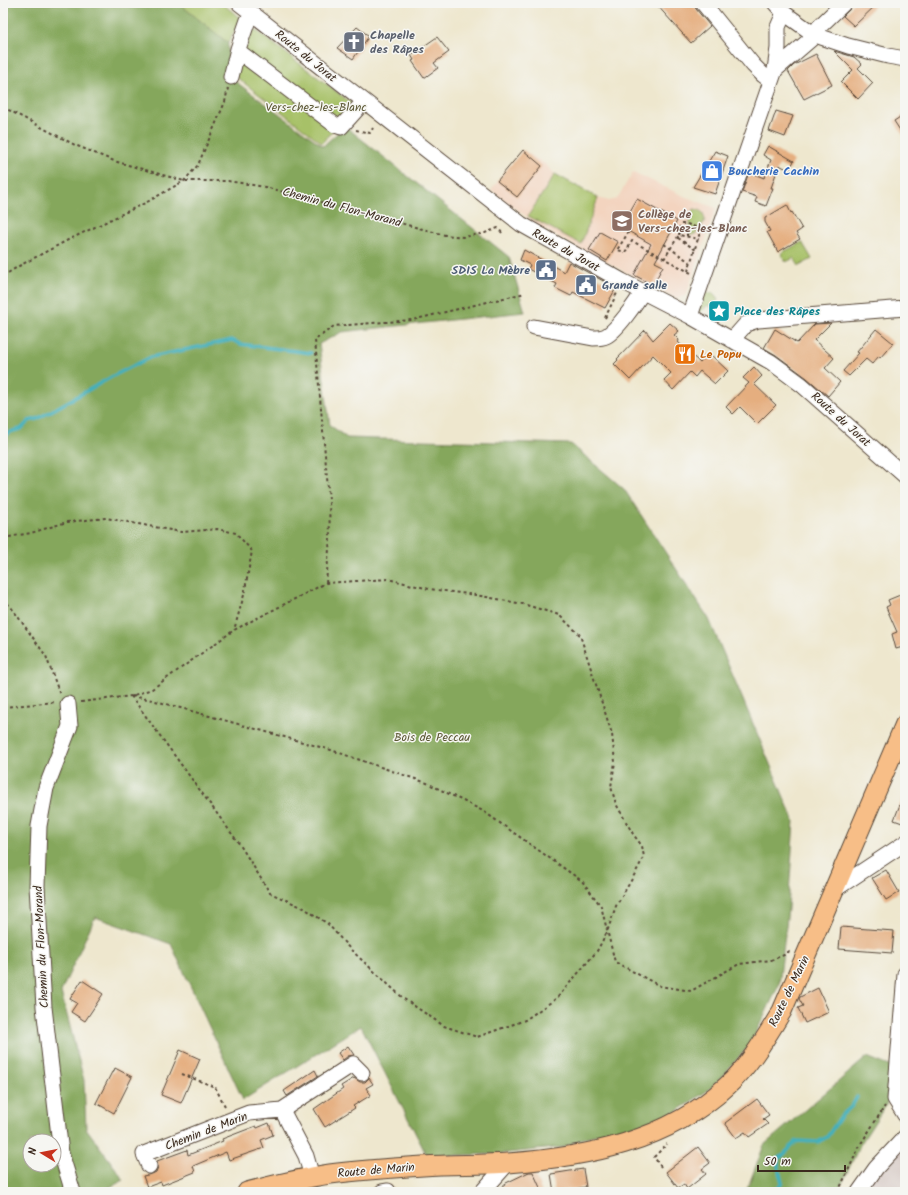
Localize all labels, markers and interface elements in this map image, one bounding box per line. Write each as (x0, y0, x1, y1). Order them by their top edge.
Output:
street label: Route du Jorat (271, 25, 341, 88)
place label: Chapelle des Râpes (370, 26, 424, 59)
church icon: Chapelle des Râpes (341, 29, 367, 55)
park label: Vers-chez-les-Blanc (265, 98, 367, 117)
shop icon: Boucherie Cachin (699, 158, 725, 184)
place label: Boucherie Cachin (728, 162, 819, 181)
street label: Chemin du Flon-Morand (280, 182, 405, 233)
place label: Collège de Vers-chez-les-Blanc (638, 205, 748, 238)
school or university icon: Collège de Vers-chez-les-Blanc (609, 208, 635, 234)
street label: Route du Jorat (528, 224, 603, 277)
public building icon: SDIS La Mèbre (533, 257, 559, 283)
place label: SDIS La Mèbre (452, 261, 530, 280)
public building icon: Grande salle (573, 272, 599, 298)
place label: Grande salle (602, 276, 667, 295)
place icon: Place des Râpes (706, 298, 732, 324)
place label: Place des Râpes (734, 302, 821, 321)
restaurant icon: Le Popu (672, 341, 698, 367)
place label: Le Popu (700, 345, 742, 364)
street label: Route du Jorat (806, 387, 875, 452)
park label: Bois de Peccau (394, 728, 470, 747)
street label: Chemin du Flon-Morand (29, 884, 54, 1009)
street label: Route de Marin (764, 952, 815, 1030)
street label: Chemin de Marin (162, 1107, 250, 1156)
north arrow (22, 1133, 62, 1173)
text: N (24, 1146, 43, 1156)
scale bar (758, 1147, 845, 1173)
text: 50 m (764, 1152, 791, 1171)
street label: Route de Marin (337, 1158, 416, 1183)

